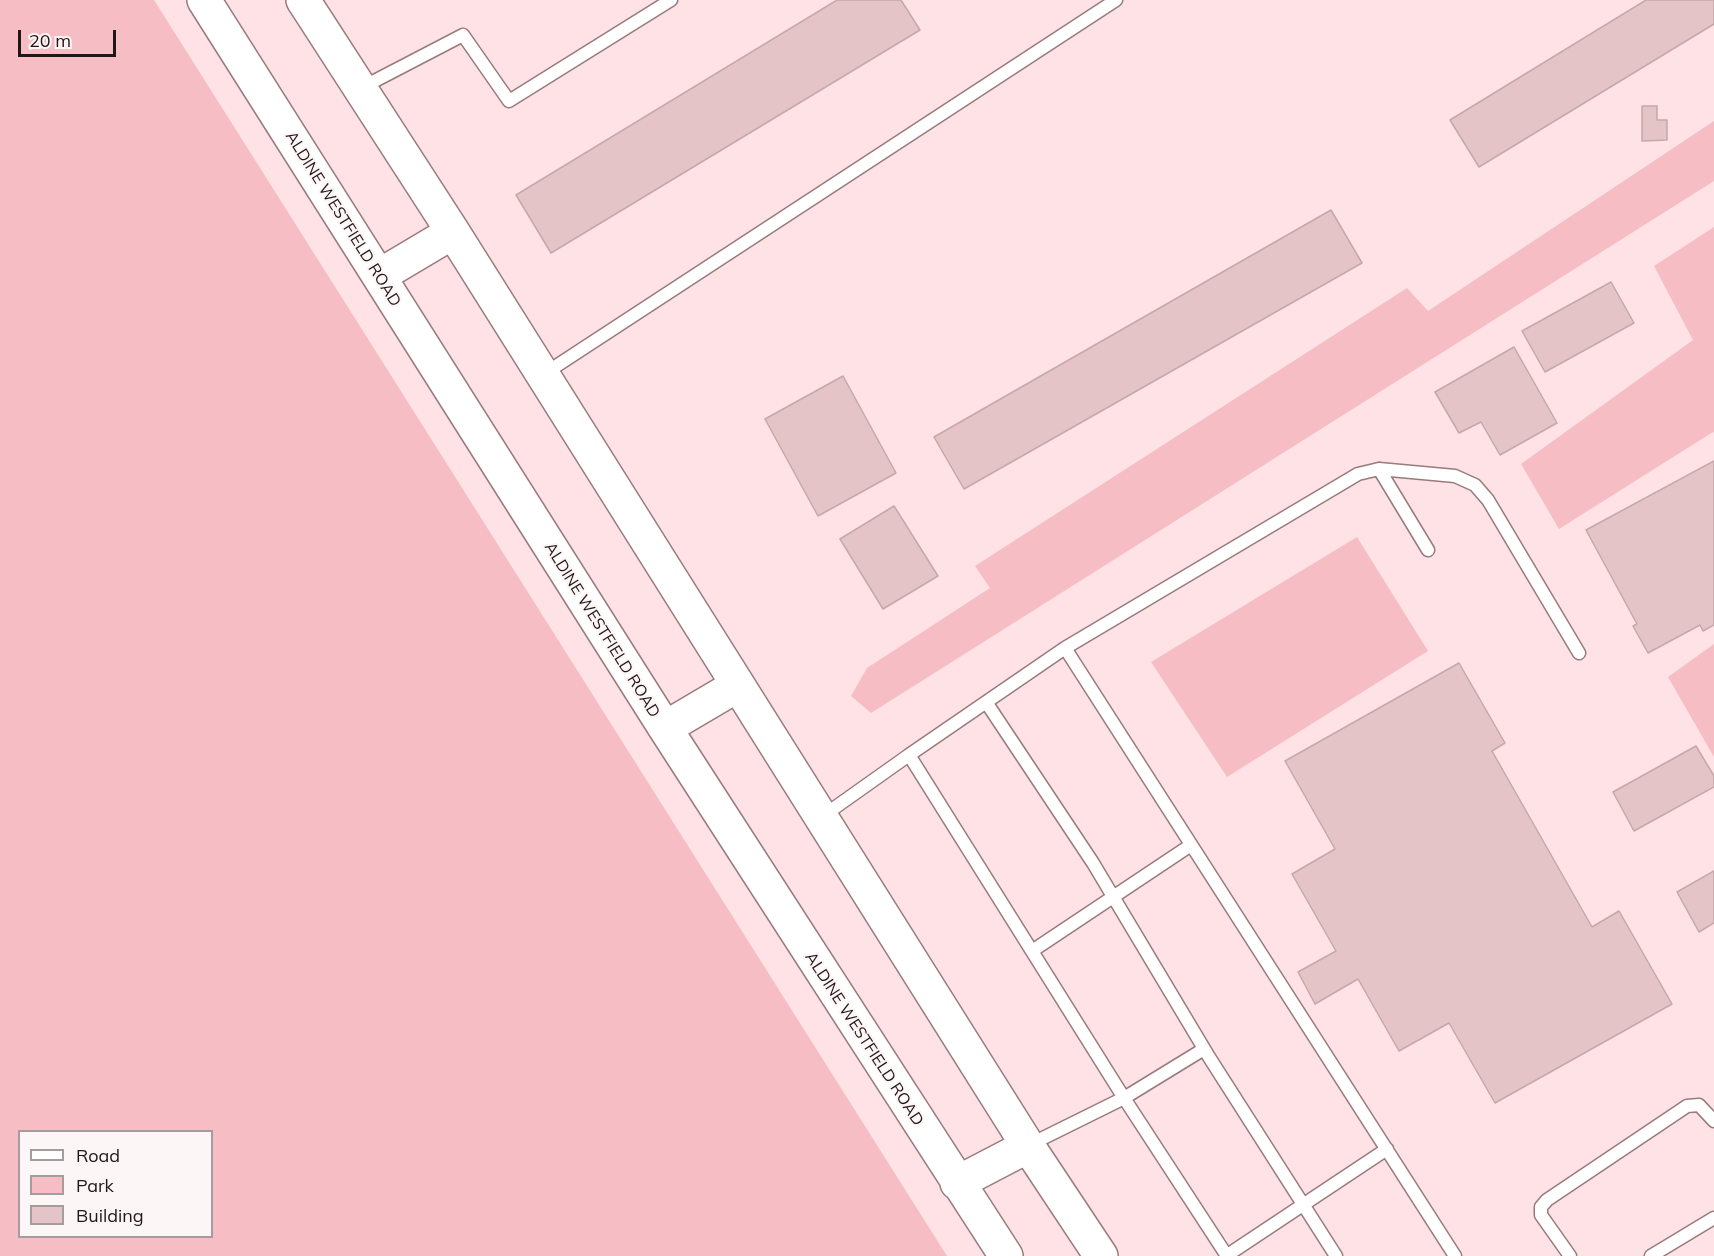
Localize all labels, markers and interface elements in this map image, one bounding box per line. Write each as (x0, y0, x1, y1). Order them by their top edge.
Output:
scale bar (21, 18, 118, 56)
text: 20 m (29, 29, 71, 52)
street label: ALDINE WESTFIELD ROAD (281, 128, 405, 310)
street label: ALDINE WESTFIELD ROAD (540, 539, 664, 721)
street label: ALDINE WESTFIELD ROAD (801, 949, 927, 1129)
legend (18, 1130, 213, 1238)
text: Road (76, 1144, 120, 1167)
text: Park (76, 1174, 114, 1197)
text: Building (76, 1204, 144, 1227)

